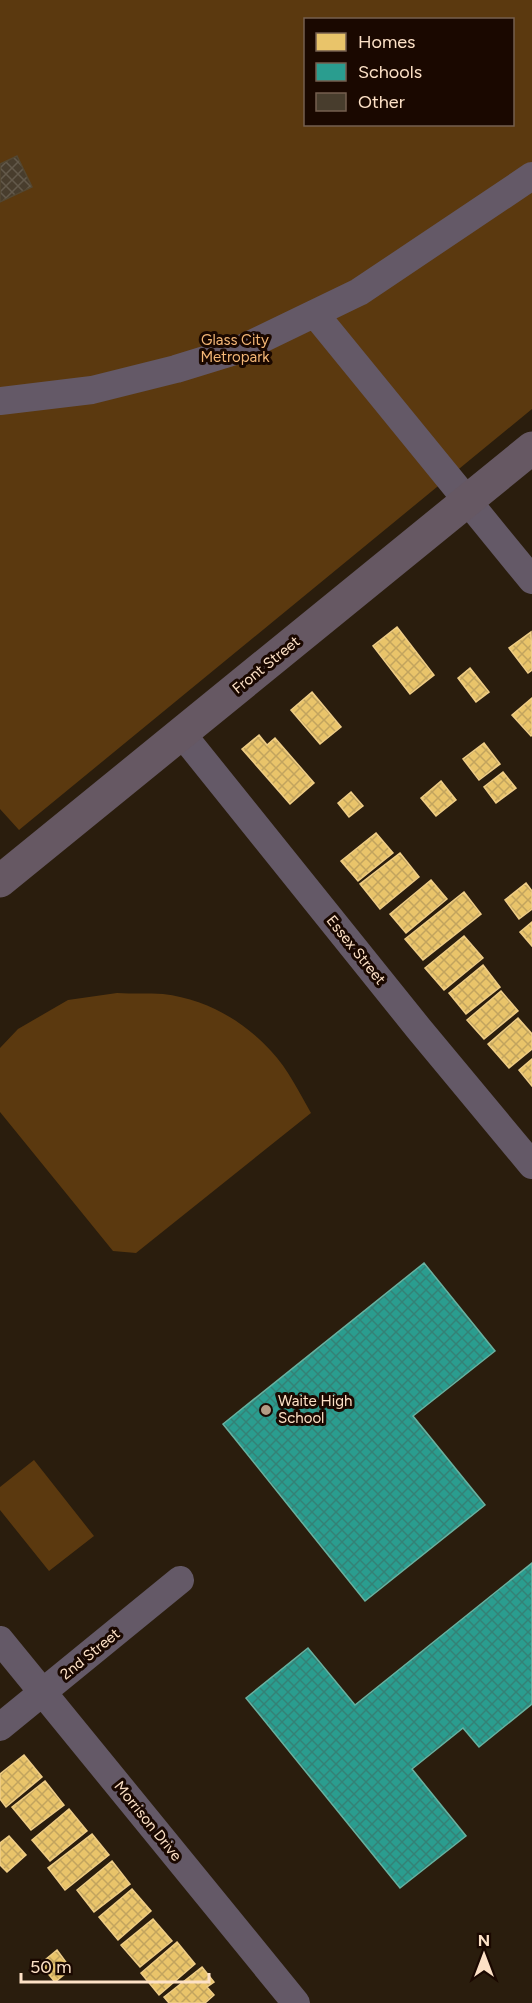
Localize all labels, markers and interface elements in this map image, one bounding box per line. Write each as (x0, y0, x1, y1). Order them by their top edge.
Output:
legend (304, 18, 514, 126)
text: Homes (358, 31, 416, 53)
text: Schools (358, 61, 422, 83)
text: Other (358, 91, 405, 113)
park label: Glass City Metropark (200, 331, 270, 366)
street label: Front Street (229, 632, 304, 698)
street label: Essex Street (323, 912, 390, 988)
place label: Waite High School (278, 1392, 352, 1427)
marker: Waite High School (259, 1403, 273, 1417)
street label: 2nd Street (57, 1624, 124, 1683)
street label: Morrison Drive (110, 1777, 186, 1865)
north arrow (454, 1925, 514, 1985)
text: N (478, 1931, 490, 1950)
scale bar (21, 1946, 208, 1984)
text: 50 m (30, 1956, 72, 1978)

